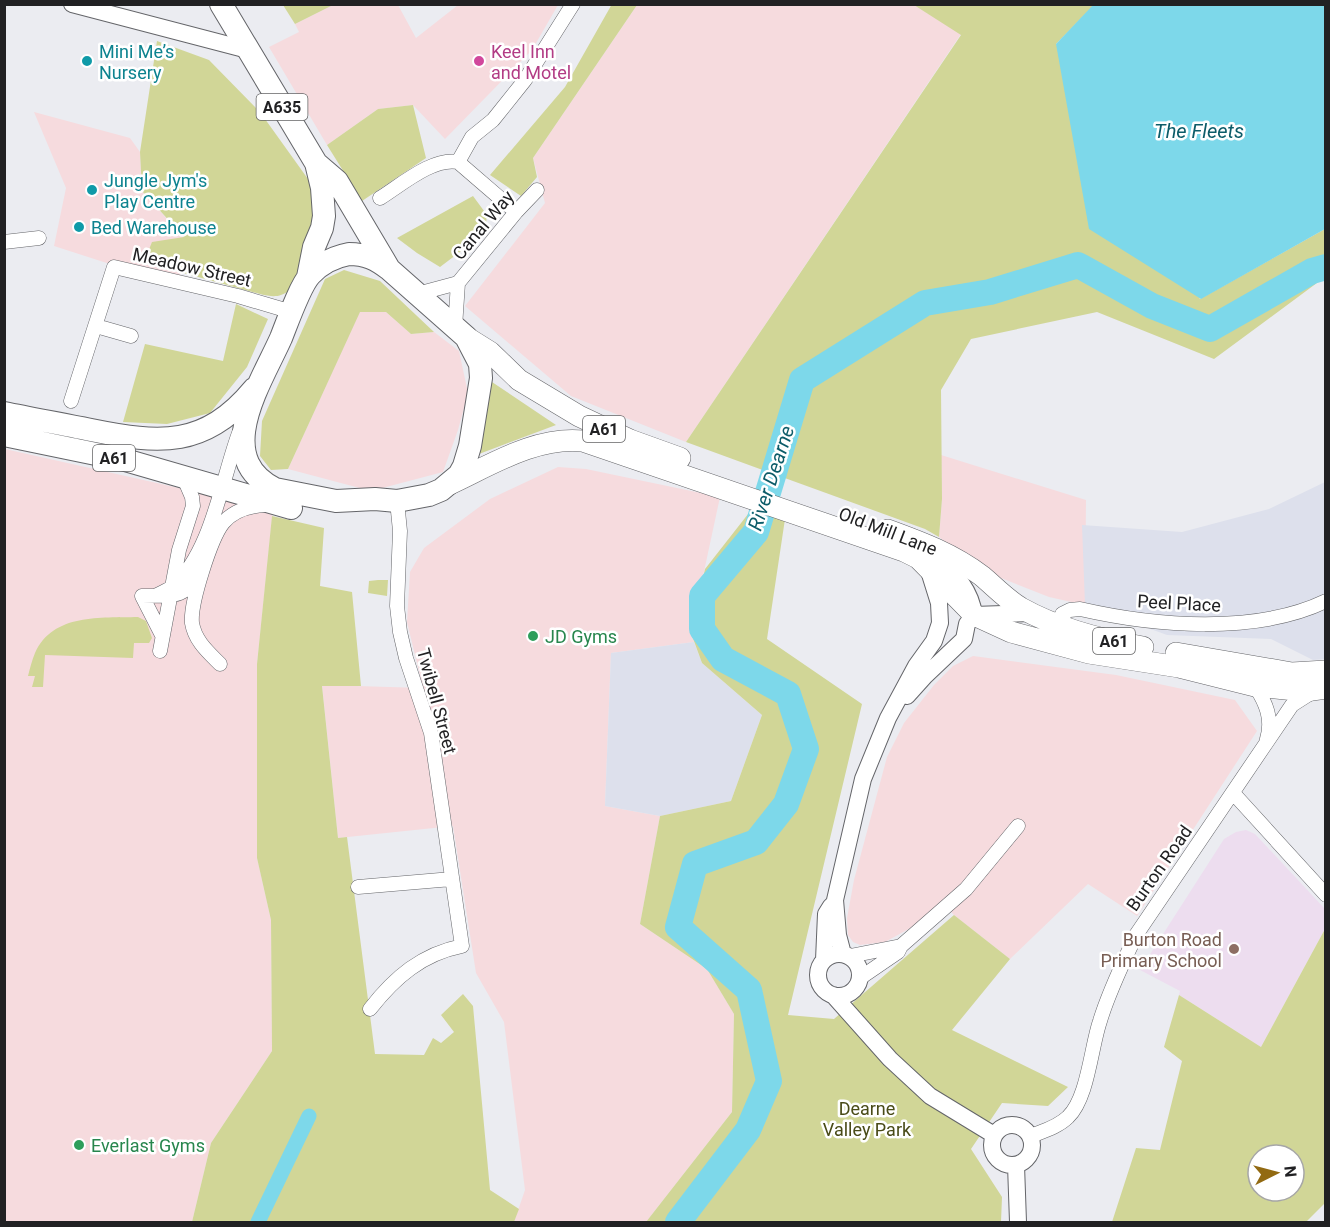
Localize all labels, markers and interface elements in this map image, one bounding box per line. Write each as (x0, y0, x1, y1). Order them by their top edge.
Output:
place label: Mini Me’s Nursery (99, 41, 174, 83)
place label: Keel Inn and Motel (491, 41, 571, 83)
marker: Mini Me’s Nursery (80, 54, 94, 68)
marker: Keel Inn and Motel (472, 54, 486, 68)
road number: A635 (256, 94, 308, 120)
water label: The Fleets (1154, 119, 1244, 143)
place label: Jungle Jym's Play Centre (104, 170, 207, 212)
marker: Jungle Jym's Play Centre (85, 183, 99, 197)
street label: Canal Way (448, 186, 518, 264)
place label: Bed Warehouse (91, 217, 216, 238)
marker: Bed Warehouse (72, 220, 86, 234)
street label: Meadow Street (131, 243, 253, 291)
road number: A61 (583, 416, 625, 442)
water label: River Dearne (743, 423, 799, 533)
road number: A61 (93, 445, 135, 471)
street label: Old Mill Lane (836, 503, 940, 559)
street label: Peel Place (1137, 590, 1221, 616)
place label: JD Gyms (545, 626, 617, 647)
road number: A61 (1093, 628, 1135, 654)
marker: JD Gyms (526, 629, 540, 643)
street label: Twibell Street (413, 646, 461, 756)
street label: Burton Road (1122, 821, 1196, 915)
place label: Burton Road Primary School (1100, 929, 1222, 971)
marker: Burton Road Primary School (1227, 942, 1241, 956)
park label: Dearne Valley Park (823, 1098, 912, 1140)
place label: Everlast Gyms (91, 1135, 205, 1156)
marker: Everlast Gyms (72, 1138, 86, 1152)
north arrow (1246, 1143, 1306, 1203)
text: N (1280, 1165, 1300, 1178)

